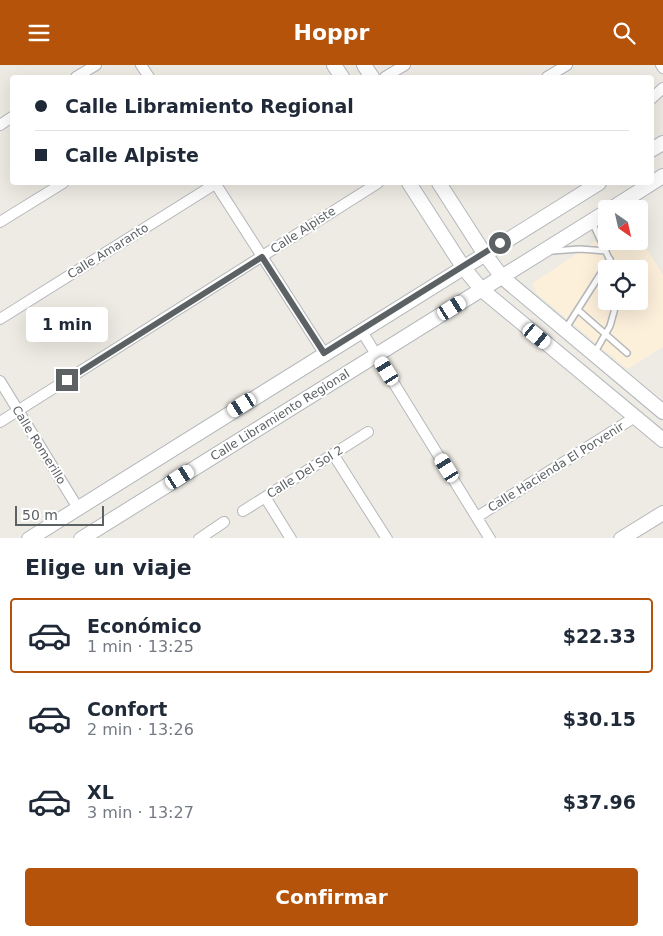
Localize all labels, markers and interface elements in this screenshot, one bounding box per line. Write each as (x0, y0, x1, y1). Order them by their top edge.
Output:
icon: menu (25, 19, 53, 47)
icon: search (610, 19, 638, 47)
text: Hoppr (294, 20, 369, 45)
text: Calle Libramiento Regional (65, 95, 354, 117)
text: Calle Alpiste (65, 144, 199, 166)
north arrow (598, 200, 648, 250)
map controls (598, 200, 648, 310)
street label: Calle Alpiste (268, 204, 338, 256)
street label: Calle Amaranto (65, 220, 151, 282)
route start (489, 232, 511, 254)
button: locate (598, 260, 648, 310)
car (435, 294, 468, 322)
callout: 1 min (26, 307, 108, 343)
text: 1 min (42, 315, 92, 334)
car (520, 321, 553, 351)
car (372, 354, 401, 388)
street label: Calle Libramiento Regional (208, 366, 352, 464)
route end (56, 369, 78, 391)
car (225, 391, 258, 419)
street label: Calle Romerillo (9, 403, 69, 487)
street label: Calle Hacienda El Porvenir (485, 419, 627, 515)
street label: Calle Del Sol 2 (264, 443, 346, 501)
car (432, 451, 461, 485)
car (163, 463, 196, 491)
scale bar (15, 503, 104, 527)
text: 50 m (22, 507, 58, 523)
text: Elige un viaje (25, 555, 192, 580)
icon: car (27, 613, 72, 658)
text: Económico (87, 615, 202, 637)
text: $22.33 (563, 625, 636, 647)
text: 1 min · 13:25 (87, 637, 194, 656)
icon: car (27, 696, 72, 741)
text: Confort (87, 698, 167, 720)
text: $30.15 (563, 708, 636, 730)
text: 2 min · 13:26 (87, 720, 194, 739)
icon: car (27, 779, 72, 824)
text: XL (87, 781, 114, 803)
text: $37.96 (563, 791, 636, 813)
text: 3 min · 13:27 (87, 803, 194, 822)
button: Confirmar (25, 868, 638, 926)

